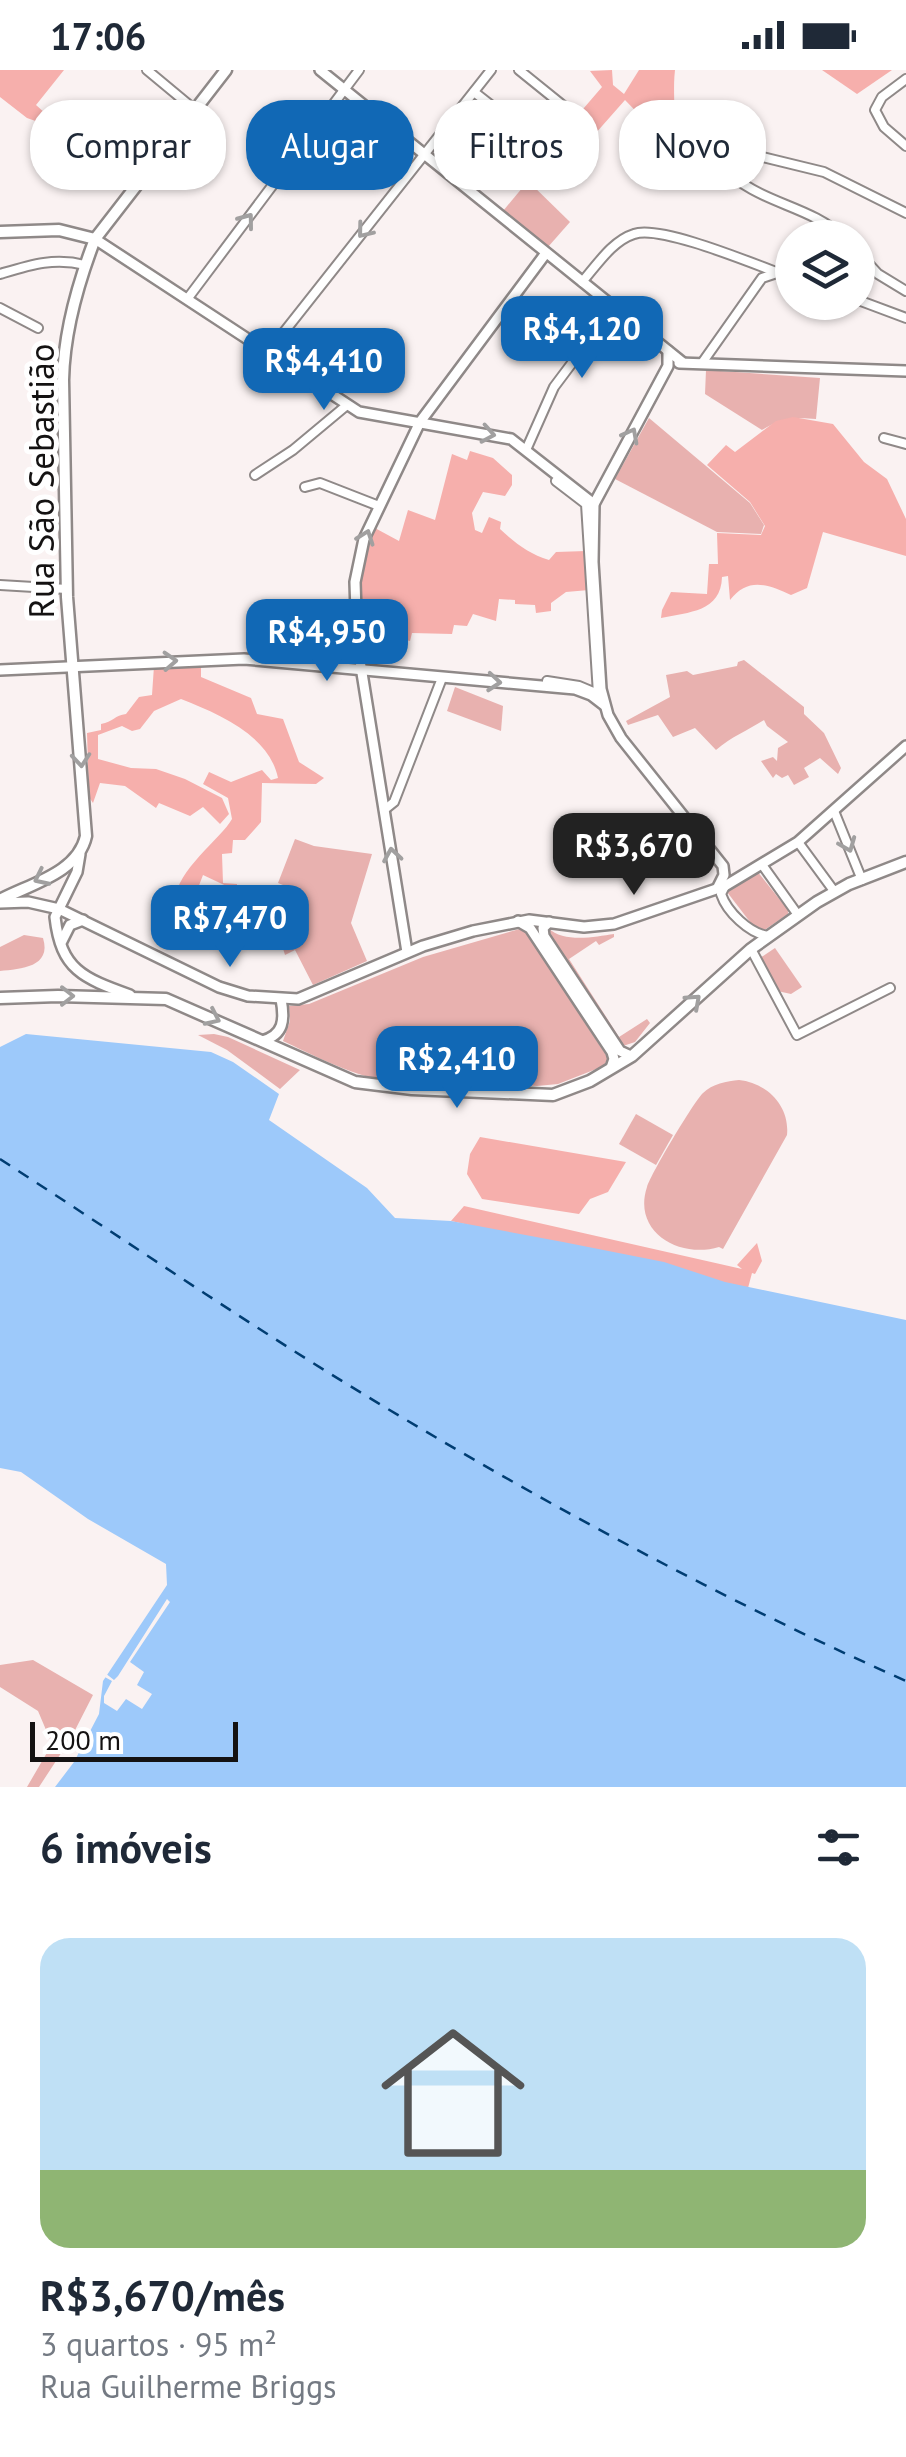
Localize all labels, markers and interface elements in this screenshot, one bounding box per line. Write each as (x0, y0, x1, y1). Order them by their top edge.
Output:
text: 17:06 (50, 11, 146, 60)
chip: Comprar (30, 100, 226, 190)
chip: Alugar (246, 100, 414, 190)
chip: Filtros (434, 100, 599, 190)
chip: Novo (619, 100, 766, 190)
one-way arrow (235, 213, 252, 231)
one-way arrow (358, 220, 376, 238)
map controls (775, 220, 875, 320)
button: layers (775, 220, 875, 320)
pin: R$4,120 (490, 296, 674, 381)
text: R$4,120 (523, 307, 641, 349)
pin: R$4,410 (232, 328, 416, 413)
text: R$4,410 (265, 339, 383, 381)
street label: Rua São Sebastião (18, 344, 64, 618)
one-way arrow (480, 423, 497, 444)
one-way arrow (619, 428, 638, 446)
one-way arrow (354, 530, 375, 547)
pin: R$4,950 (235, 599, 419, 684)
text: R$4,950 (268, 610, 386, 652)
one-way arrow (162, 651, 178, 672)
one-way arrow (486, 671, 502, 693)
one-way arrow (70, 753, 92, 769)
pin: R$3,670 (542, 813, 726, 898)
text: R$3,670 (575, 824, 693, 866)
one-way arrow (836, 836, 856, 853)
one-way arrow (382, 847, 403, 864)
one-way arrow (34, 866, 52, 886)
pin: R$7,470 (138, 885, 322, 970)
text: R$7,470 (173, 896, 287, 938)
one-way arrow (60, 985, 76, 1007)
one-way arrow (682, 995, 701, 1013)
one-way arrow (202, 1006, 220, 1026)
pin: R$2,410 (365, 1026, 549, 1111)
text: R$2,410 (398, 1037, 516, 1079)
scale bar (30, 1717, 238, 1762)
text: 200 m (45, 1721, 121, 1758)
text: 6 imóveis (40, 1820, 212, 1875)
icon: filters (811, 1820, 866, 1875)
icon: home (363, 2003, 543, 2183)
text: R$3,670/mês (40, 2268, 285, 2323)
text: 3 quartos · 95 m² (40, 2323, 277, 2365)
text: Rua Guilherme Briggs (40, 2365, 337, 2407)

